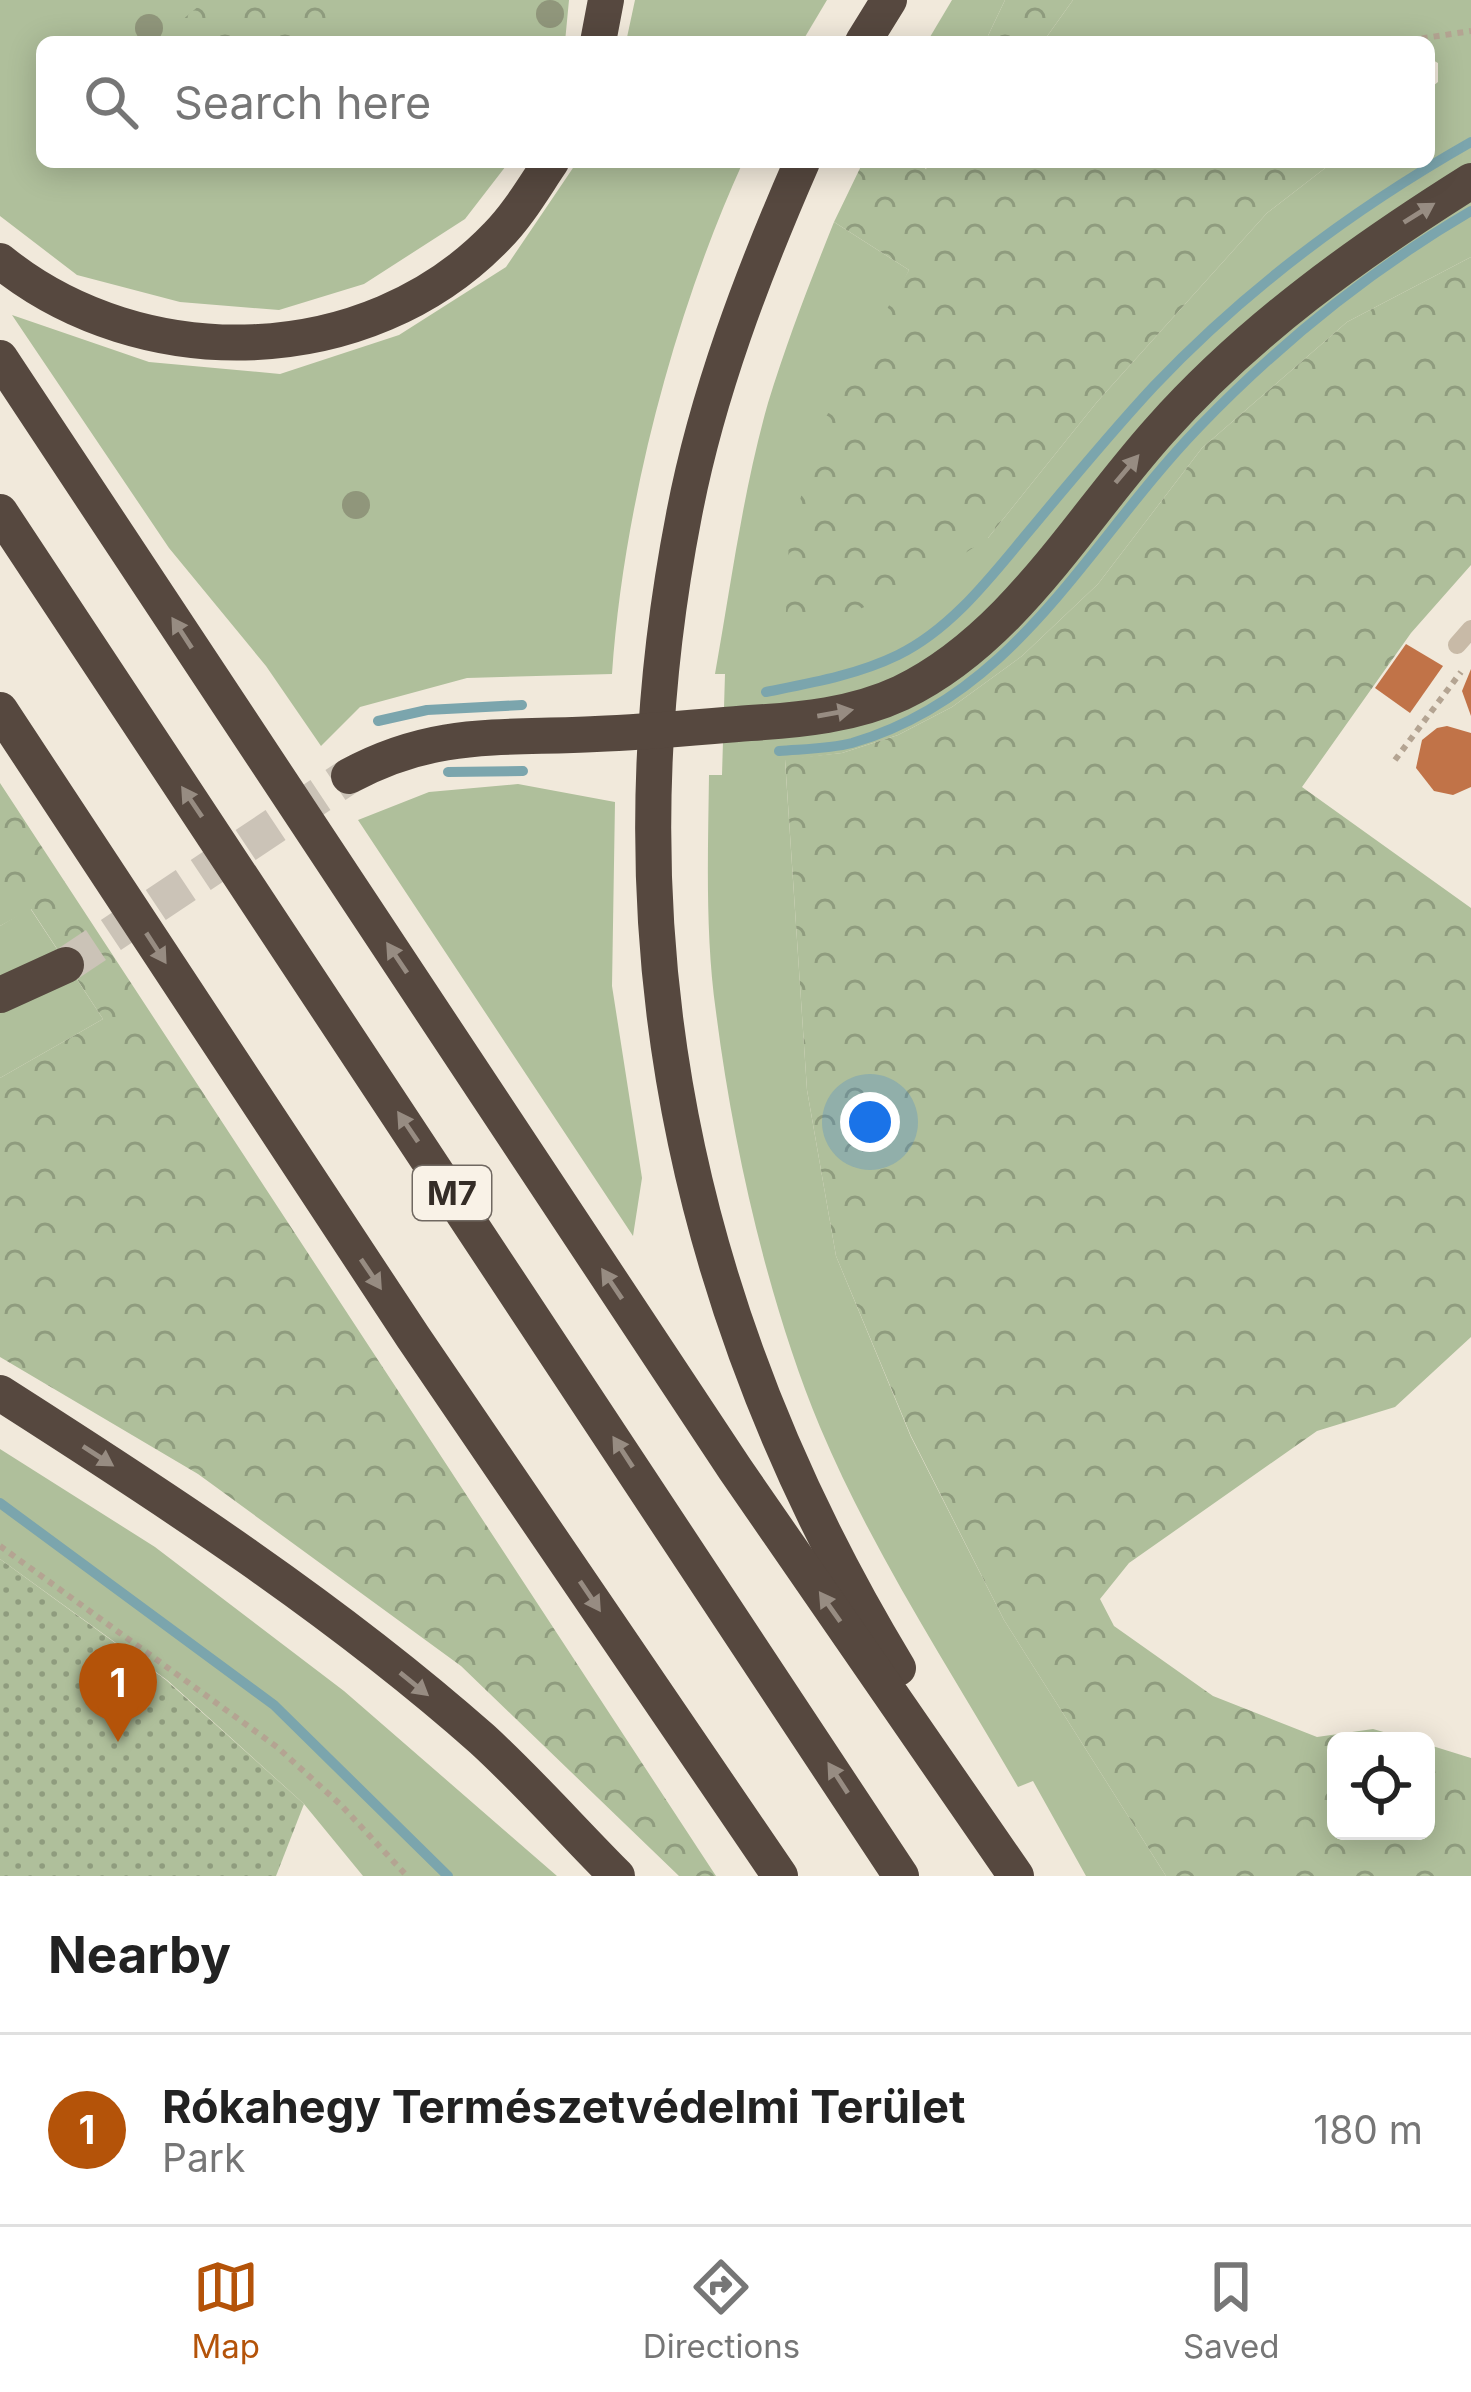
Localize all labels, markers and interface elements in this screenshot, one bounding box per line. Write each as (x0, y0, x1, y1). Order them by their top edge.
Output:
search box (36, 36, 1435, 168)
icon: search (78, 69, 144, 135)
text: Search here (174, 75, 431, 130)
one-way arrow (1402, 203, 1436, 224)
one-way arrow (1113, 454, 1139, 484)
one-way arrow (171, 617, 193, 650)
one-way arrow (817, 703, 855, 722)
one-way arrow (182, 785, 204, 818)
one-way arrow (144, 932, 166, 965)
one-way arrow (386, 942, 409, 975)
your location (840, 1092, 900, 1152)
one-way arrow (397, 1110, 420, 1143)
road number: M7 (413, 1166, 491, 1220)
one-way arrow (359, 1257, 382, 1290)
one-way arrow (602, 1267, 624, 1300)
one-way arrow (613, 1436, 635, 1468)
one-way arrow (82, 1444, 115, 1466)
one-way arrow (578, 1580, 601, 1613)
one-way arrow (819, 1591, 842, 1623)
pin: 1 (79, 1643, 157, 1742)
one-way arrow (399, 1671, 430, 1696)
map controls (1327, 1732, 1435, 1840)
button: locate (1327, 1732, 1435, 1840)
one-way arrow (827, 1761, 849, 1794)
text: Nearby (48, 1924, 231, 1985)
text: Rókahegy Természetvédelmi Terület (162, 2079, 965, 2134)
text: 1 (79, 2106, 95, 2153)
text: 180 m (1313, 2106, 1423, 2153)
text: Park (162, 2134, 246, 2181)
tab: Map (191, 2254, 260, 2366)
tab: Directions (643, 2254, 800, 2366)
tab: Saved (1183, 2254, 1280, 2366)

